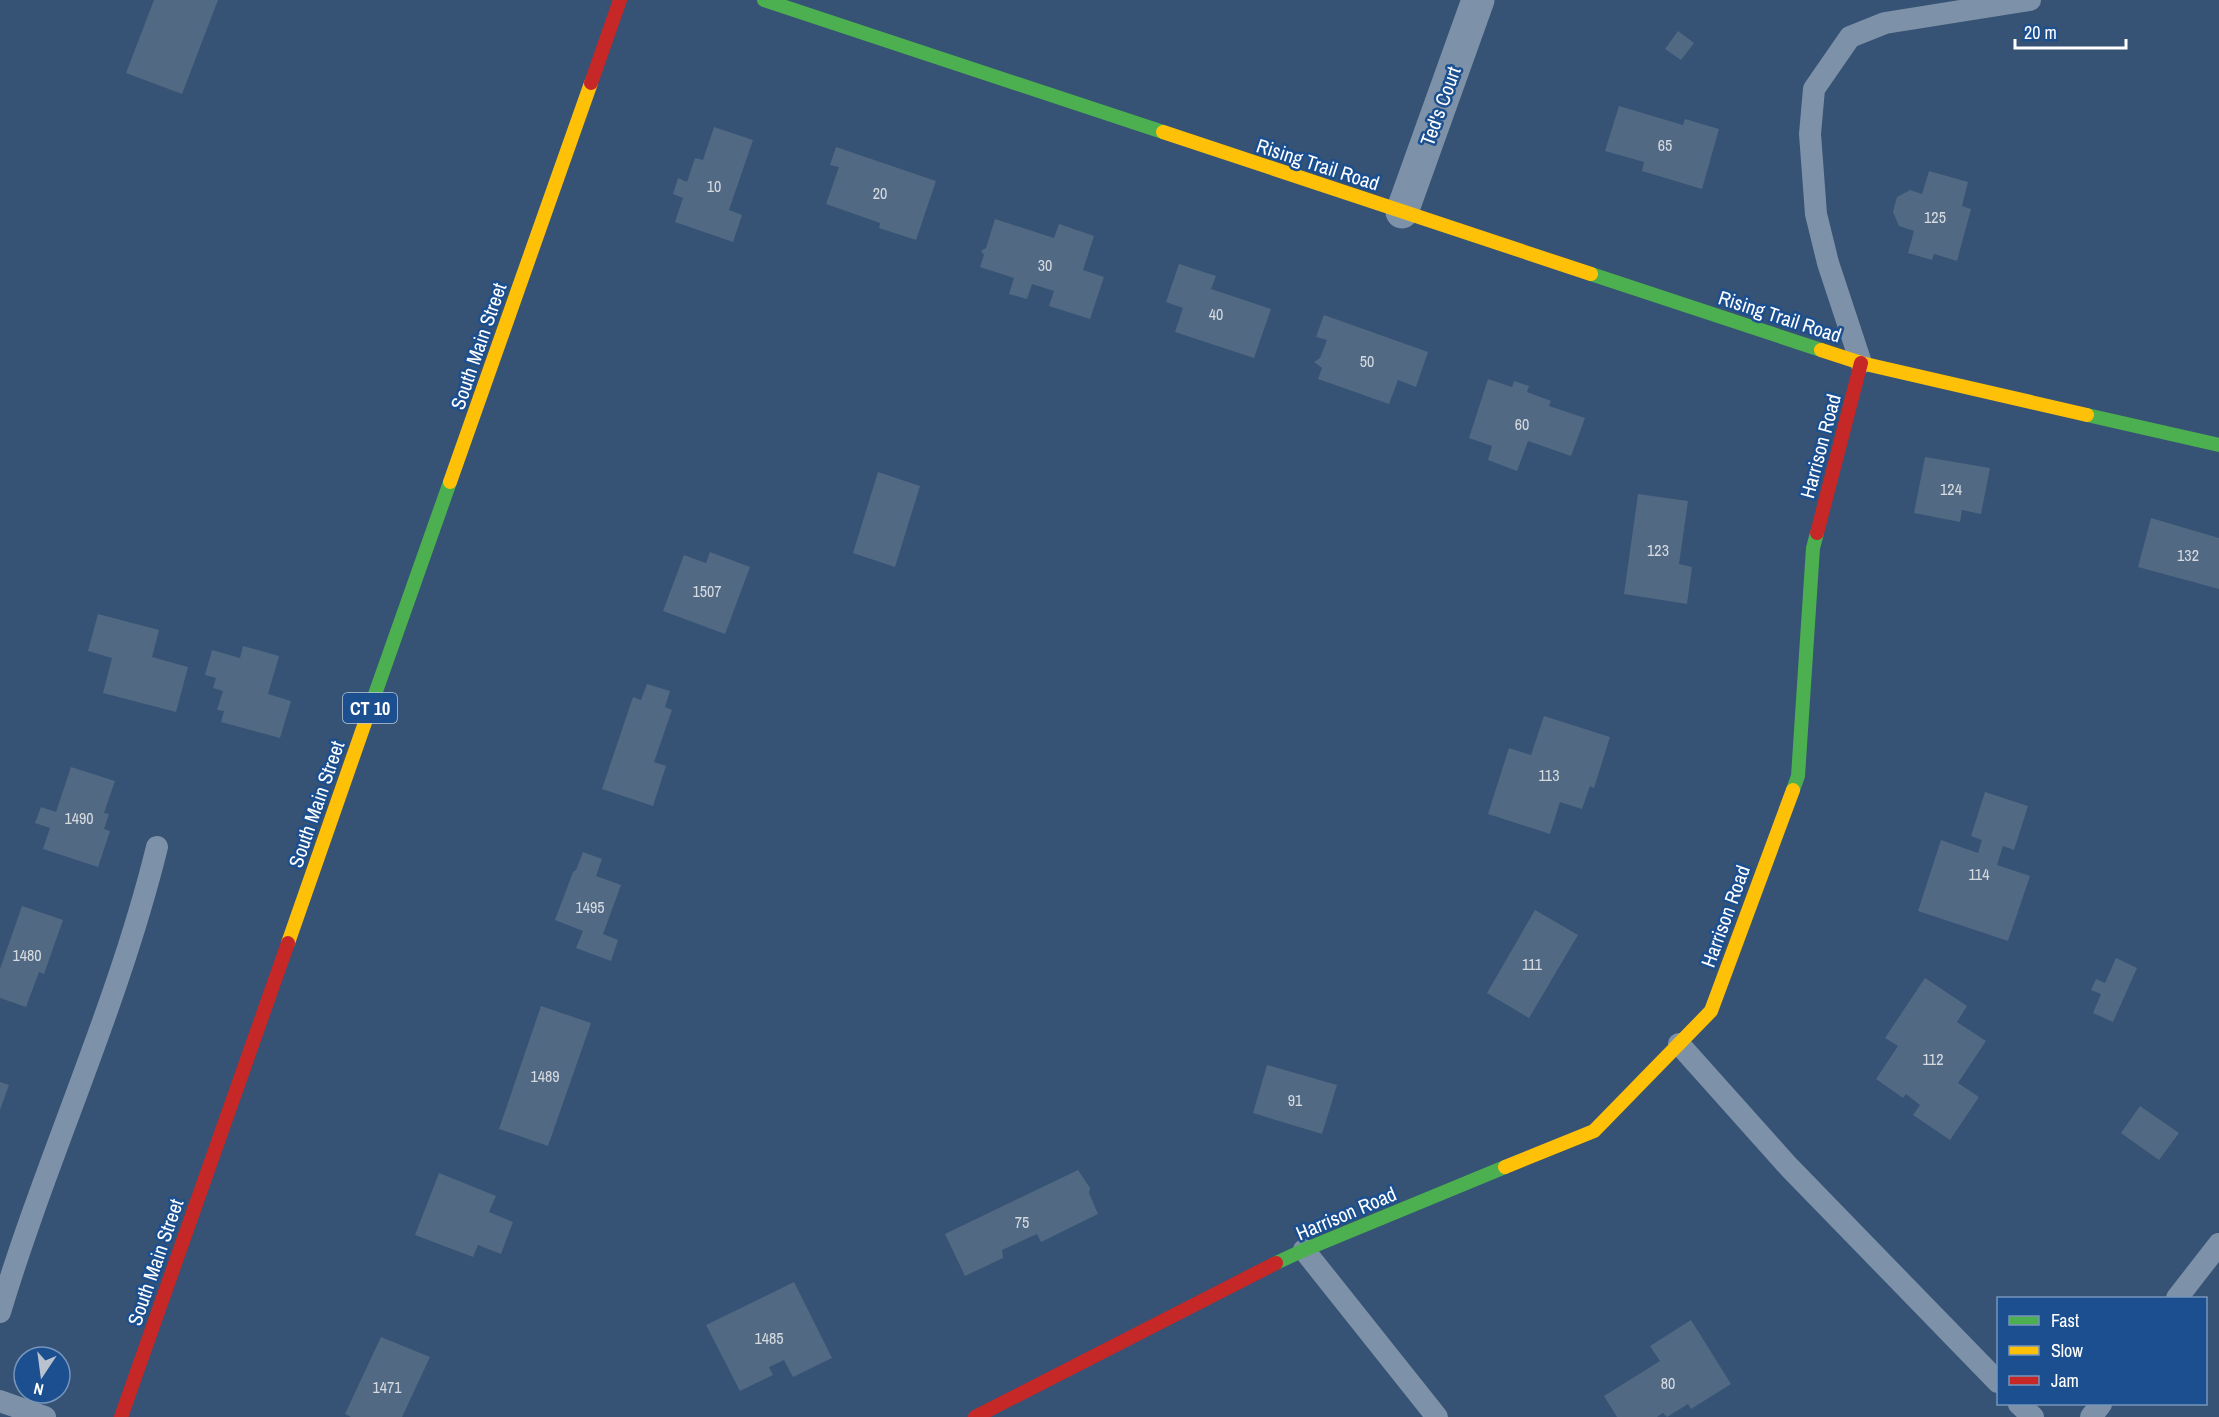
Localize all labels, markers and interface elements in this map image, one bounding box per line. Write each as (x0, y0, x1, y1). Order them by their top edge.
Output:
scale bar (2015, 12, 2126, 50)
text: 20 m (2024, 20, 2057, 45)
street label: Ted's Court (1413, 62, 1467, 149)
street label: Rising Trail Road (1253, 131, 1383, 197)
house number: 65 (1658, 134, 1672, 156)
house number: 10 (707, 175, 721, 197)
house number: 20 (873, 182, 887, 204)
house number: 125 (1924, 206, 1946, 228)
house number: 30 (1038, 254, 1052, 276)
street label: South Main Street (444, 279, 512, 413)
street label: Rising Trail Road (1715, 283, 1845, 349)
house number: 40 (1209, 303, 1223, 325)
house number: 50 (1360, 350, 1374, 372)
street label: Harrison Road (1793, 391, 1847, 501)
house number: 60 (1515, 413, 1529, 435)
house number: 124 (1940, 478, 1962, 500)
house number: 123 (1647, 539, 1669, 561)
house number: 132 (2177, 544, 2199, 566)
house number: 1507 (692, 580, 722, 602)
road number: CT 10 (343, 693, 397, 723)
street label: South Main Street (282, 737, 350, 871)
house number: 113 (1539, 764, 1559, 786)
house number: 1490 (64, 807, 94, 829)
street label: Harrison Road (1694, 861, 1756, 971)
house number: 114 (1969, 863, 1989, 885)
house number: 1495 (575, 896, 605, 918)
house number: 1480 (12, 944, 42, 966)
house number: 111 (1522, 953, 1543, 975)
house number: 112 (1923, 1048, 1943, 1070)
house number: 1489 (530, 1065, 560, 1087)
house number: 91 (1288, 1089, 1303, 1111)
street label: Harrison Road (1292, 1180, 1400, 1246)
street label: South Main Street (121, 1195, 189, 1329)
house number: 75 (1015, 1211, 1029, 1233)
legend (1997, 1297, 2207, 1405)
text: Fast (2051, 1308, 2079, 1333)
house number: 1485 (754, 1327, 784, 1349)
text: Slow (2051, 1338, 2083, 1363)
north arrow (12, 1345, 72, 1405)
text: Jam (2051, 1368, 2079, 1393)
house number: 80 (1661, 1372, 1675, 1394)
house number: 1471 (372, 1376, 402, 1398)
text: N (32, 1378, 46, 1401)

